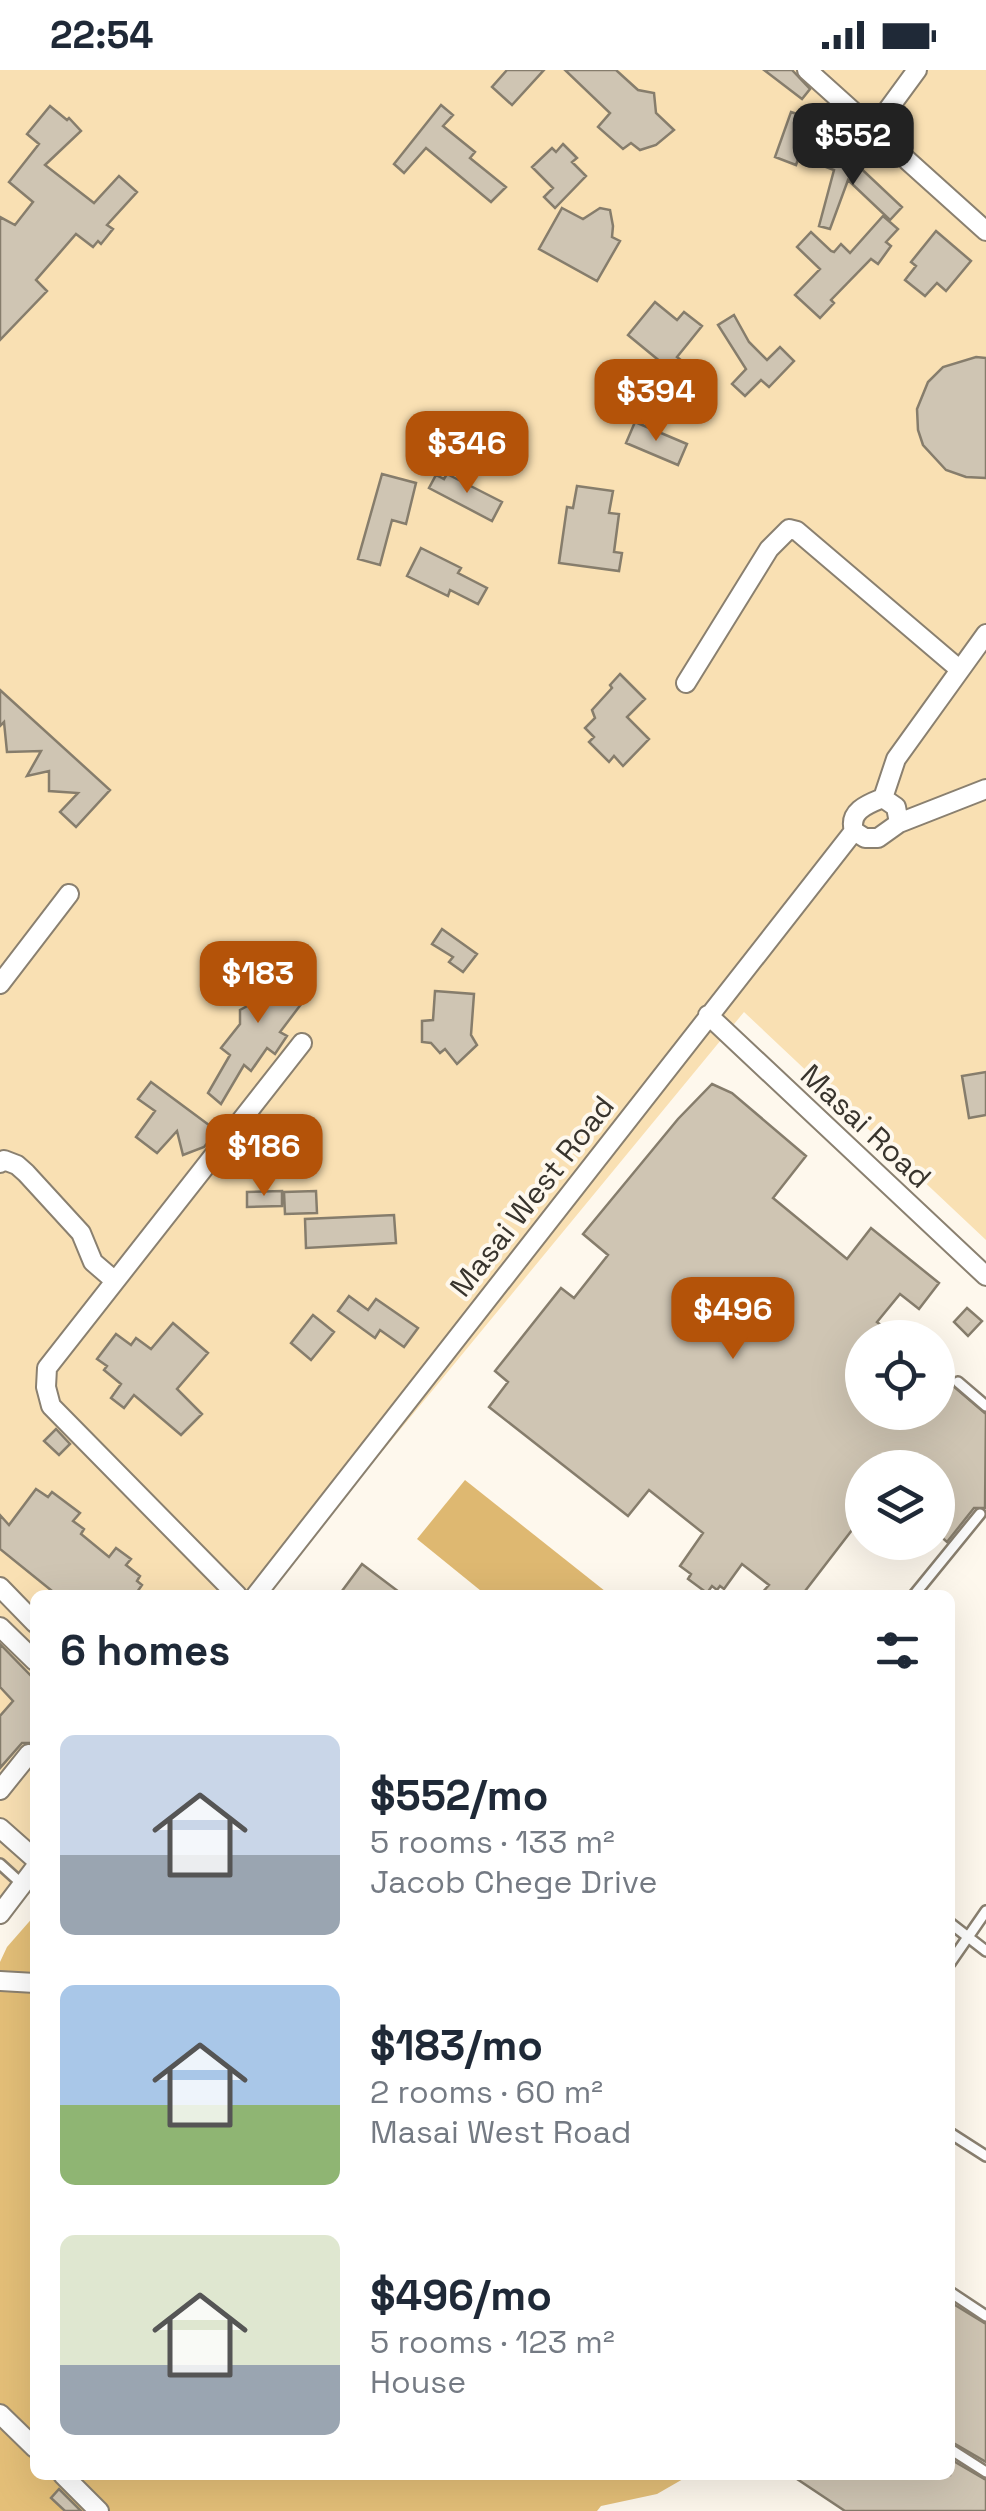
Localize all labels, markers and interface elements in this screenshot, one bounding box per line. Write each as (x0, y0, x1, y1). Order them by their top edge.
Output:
text: 22:54 (50, 11, 153, 59)
pin: $552 (794, 103, 912, 188)
text: $552 (815, 115, 891, 155)
pin: $394 (597, 359, 715, 444)
text: $394 (617, 371, 695, 411)
pin: $346 (408, 411, 526, 496)
text: $346 (428, 423, 506, 463)
pin: $183 (199, 941, 317, 1026)
text: $183 (222, 953, 294, 993)
street label: Masai Road (792, 1056, 940, 1196)
street label: Masai West Road (441, 1087, 623, 1305)
pin: $186 (205, 1114, 323, 1199)
text: $186 (228, 1126, 300, 1166)
pin: $496 (674, 1277, 792, 1362)
text: $496 (693, 1289, 773, 1329)
map controls (845, 1320, 955, 1560)
button: locate (845, 1320, 955, 1430)
button: layers (845, 1450, 955, 1560)
icon: filters (870, 1623, 925, 1678)
text: 6 homes (60, 1624, 230, 1677)
text: $552/mo (370, 1769, 548, 1822)
icon: home (140, 1775, 260, 1895)
text: 5 rooms · 133 m² (370, 1822, 615, 1862)
text: Jacob Chege Drive (370, 1862, 657, 1902)
text: $183/mo (370, 2019, 543, 2072)
icon: home (140, 2025, 260, 2145)
text: 2 rooms · 60 m² (370, 2072, 603, 2112)
text: Masai West Road (370, 2112, 631, 2152)
text: $496/mo (370, 2269, 552, 2322)
icon: home (140, 2275, 260, 2395)
text: 5 rooms · 123 m² (370, 2322, 615, 2362)
text: House (370, 2362, 466, 2402)

